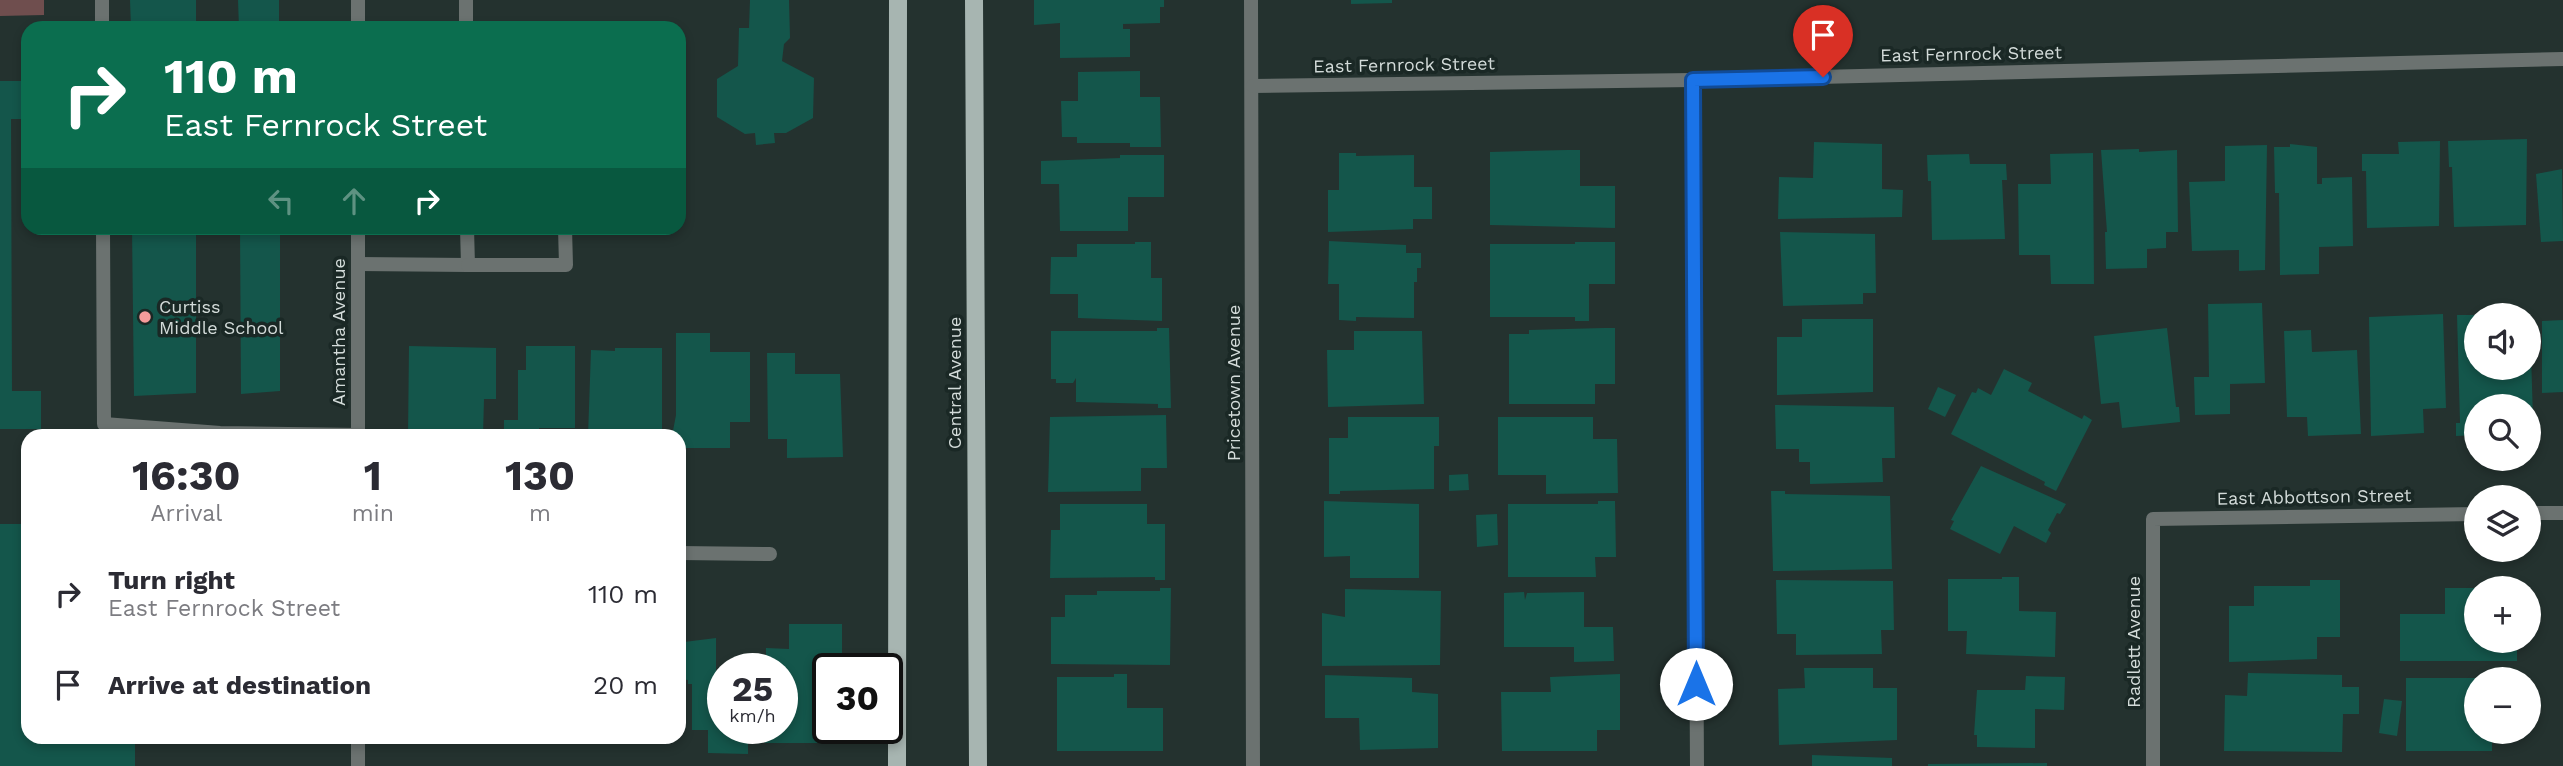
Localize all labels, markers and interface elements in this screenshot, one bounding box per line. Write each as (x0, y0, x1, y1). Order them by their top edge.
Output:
pin (1793, 5, 1853, 77)
icon: arrive (1804, 16, 1842, 54)
street label: East Fernrock Street (1880, 41, 2062, 66)
text: 110 m (164, 47, 298, 105)
icon: right (49, 49, 140, 140)
street label: East Fernrock Street (1313, 52, 1495, 77)
text: East Fernrock Street (164, 106, 487, 144)
icon: left (262, 182, 300, 220)
icon: ahead (335, 182, 373, 220)
icon: right (408, 182, 446, 220)
street label: Amantha Avenue (328, 258, 349, 406)
place label: Curtiss Middle School (159, 296, 284, 338)
map controls (2464, 303, 2541, 744)
button: sound (2464, 303, 2541, 380)
street label: Pricetown Avenue (1223, 305, 1244, 461)
marker: Curtiss Middle School (137, 309, 153, 325)
street label: Central Avenue (944, 317, 965, 449)
button: search (2464, 394, 2541, 471)
text: 16:30 (132, 451, 241, 500)
text: 1 (364, 451, 382, 500)
text: 130 (505, 451, 575, 500)
street label: East Abbottson Street (2216, 484, 2412, 509)
button: layers (2464, 485, 2541, 562)
text: Arrival (150, 500, 222, 527)
text: min (352, 500, 394, 527)
text: m (529, 500, 551, 527)
text: Turn right (108, 565, 235, 595)
icon: right (49, 575, 87, 613)
street label: Radlett Avenue (2123, 576, 2144, 708)
button: + (2464, 576, 2541, 653)
text: 110 m (588, 579, 658, 609)
text: East Fernrock Street (108, 595, 340, 622)
position arrow (1659, 647, 1733, 721)
speed limit sign: 30 (812, 653, 903, 744)
icon: arrive (49, 666, 87, 704)
button: − (2464, 667, 2541, 744)
text: 25 (732, 668, 773, 710)
text: Arrive at destination (108, 670, 371, 700)
text: 20 m (593, 670, 658, 700)
text: km/h (729, 705, 776, 726)

